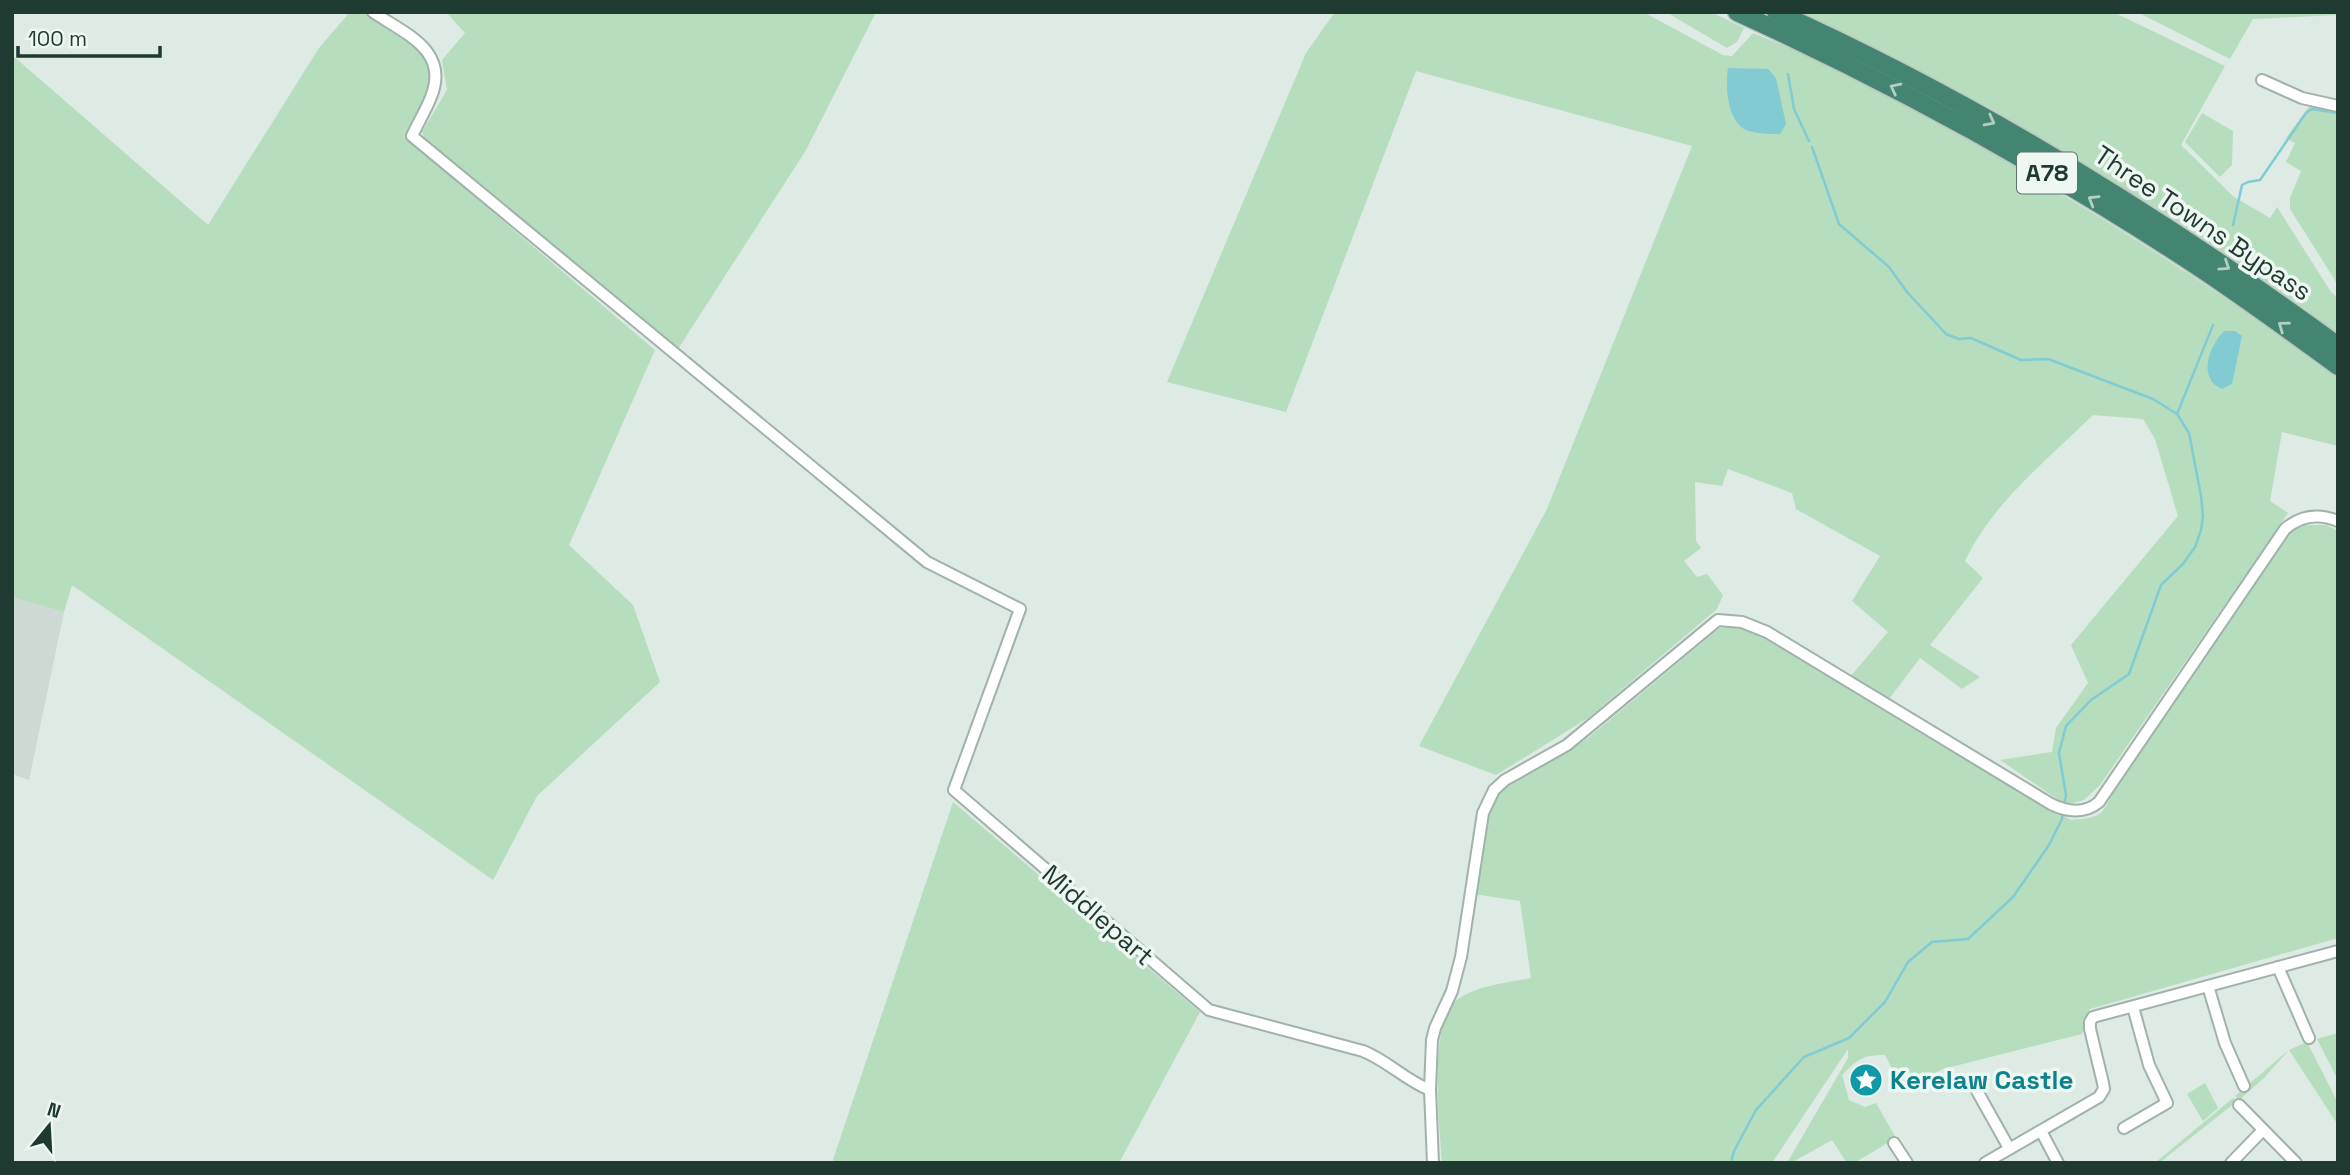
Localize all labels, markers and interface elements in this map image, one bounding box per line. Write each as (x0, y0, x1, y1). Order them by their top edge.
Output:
scale bar (18, 14, 159, 58)
text: 100 m (28, 25, 87, 52)
one-way arrow (1890, 83, 1902, 97)
one-way arrow (1983, 112, 1995, 126)
street label: Three Towns Bypass (2088, 138, 2318, 308)
road number: A78 (2017, 153, 2077, 194)
one-way arrow (2087, 195, 2100, 208)
one-way arrow (2217, 258, 2230, 270)
one-way arrow (2278, 321, 2290, 334)
street label: Middlepart (1035, 857, 1161, 973)
place icon: Kerelaw Castle (1847, 1061, 1885, 1099)
place label: Kerelaw Castle (1890, 1063, 2073, 1097)
north arrow (14, 1091, 84, 1161)
text: N (44, 1096, 64, 1124)

